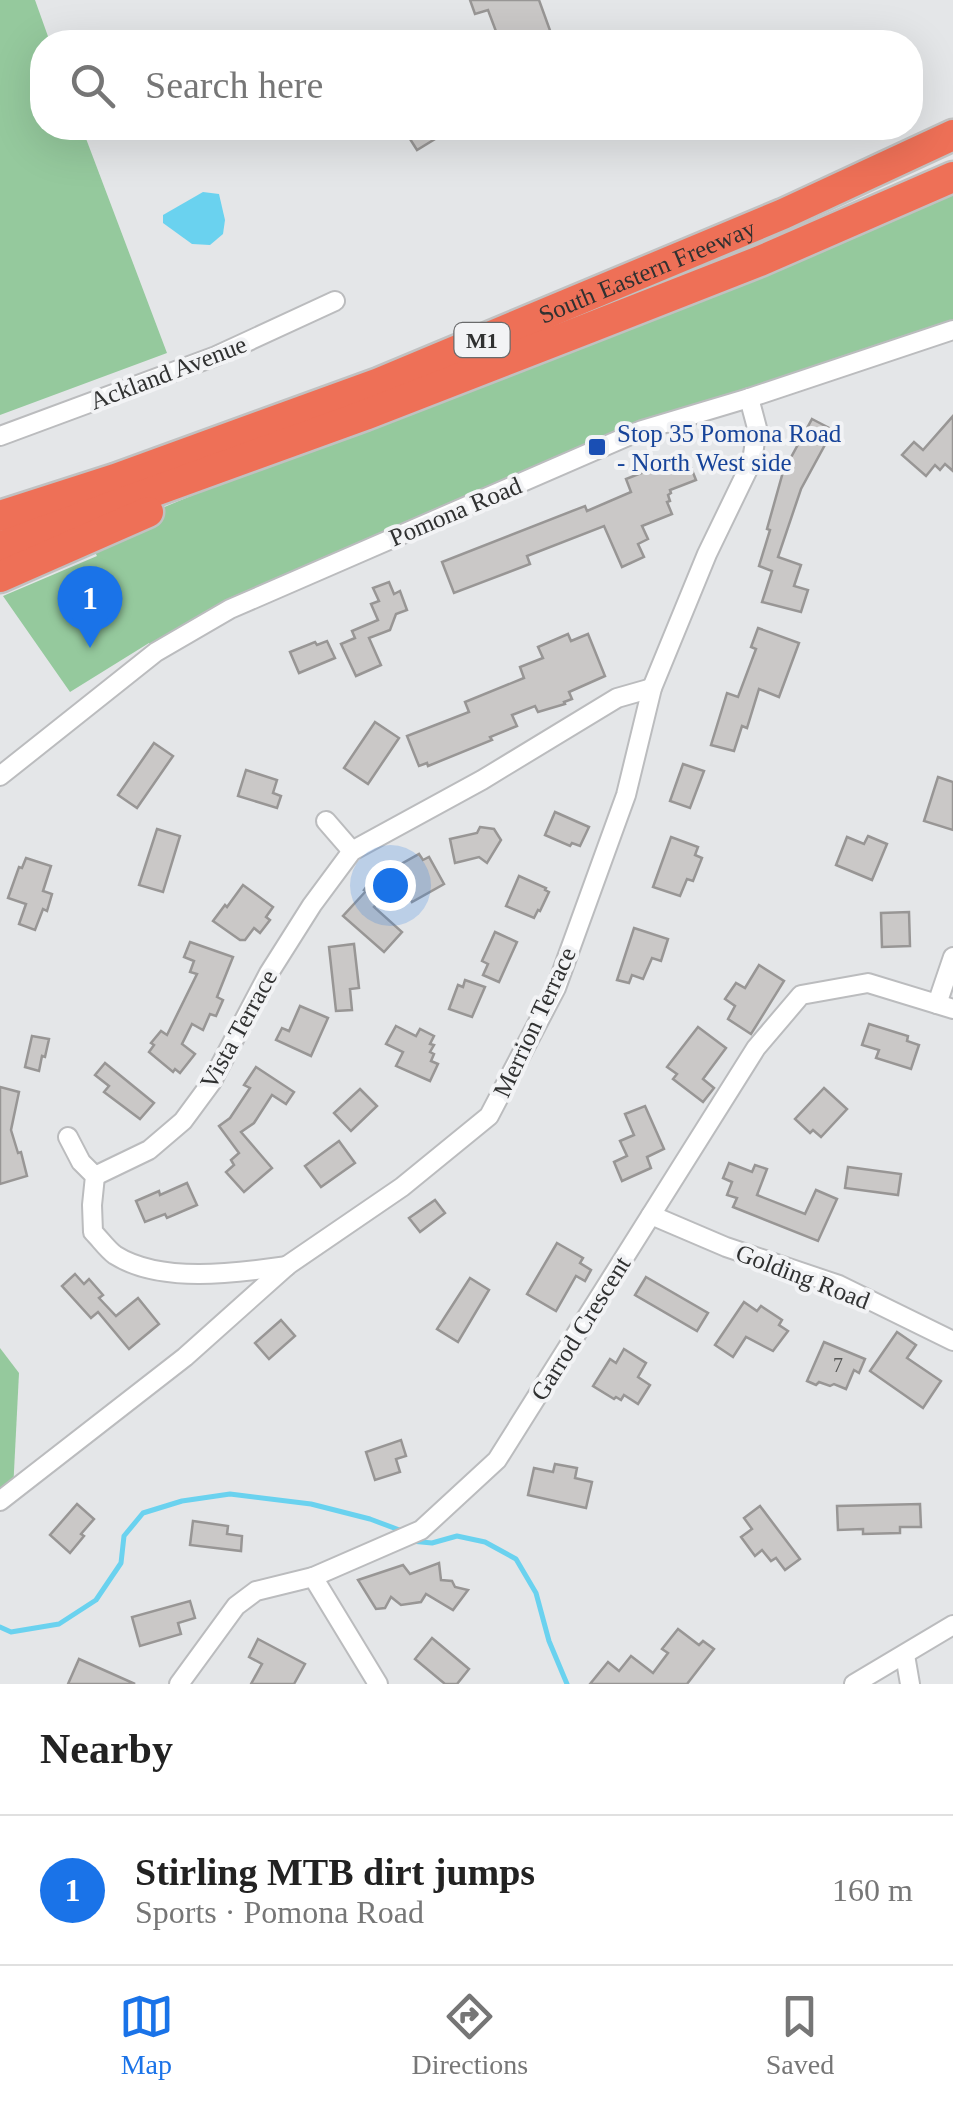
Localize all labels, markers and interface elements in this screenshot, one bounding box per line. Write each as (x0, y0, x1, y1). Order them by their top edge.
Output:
search box (30, 30, 923, 140)
icon: search (65, 58, 120, 113)
text: Search here (145, 64, 323, 106)
street label: South Eastern Freeway (535, 214, 760, 329)
road number: M1 (454, 323, 510, 357)
street label: Ackland Avenue (86, 330, 250, 415)
place label: Stop 35 Pomona Road - North West side (617, 420, 842, 476)
marker: Stop 35 Pomona Road - North West side (586, 436, 608, 458)
street label: Pomona Road (385, 471, 526, 551)
pin: 1 (58, 566, 122, 648)
your location (365, 860, 416, 911)
street label: Merrion Terrace (488, 943, 581, 1101)
street label: Vista Terrace (195, 965, 282, 1093)
street label: Golding Road (732, 1239, 874, 1315)
street label: Garrod Crescent (525, 1251, 635, 1405)
house number: 7 (833, 1354, 843, 1376)
text: Nearby (40, 1726, 173, 1772)
text: Stirling MTB dirt jumps (135, 1851, 535, 1893)
text: 1 (65, 1872, 81, 1908)
text: 160 m (832, 1872, 913, 1908)
text: Sports · Pomona Road (135, 1894, 424, 1930)
tab: Map (119, 1989, 174, 2081)
tab: Directions (411, 1989, 528, 2081)
tab: Saved (766, 1989, 834, 2081)

